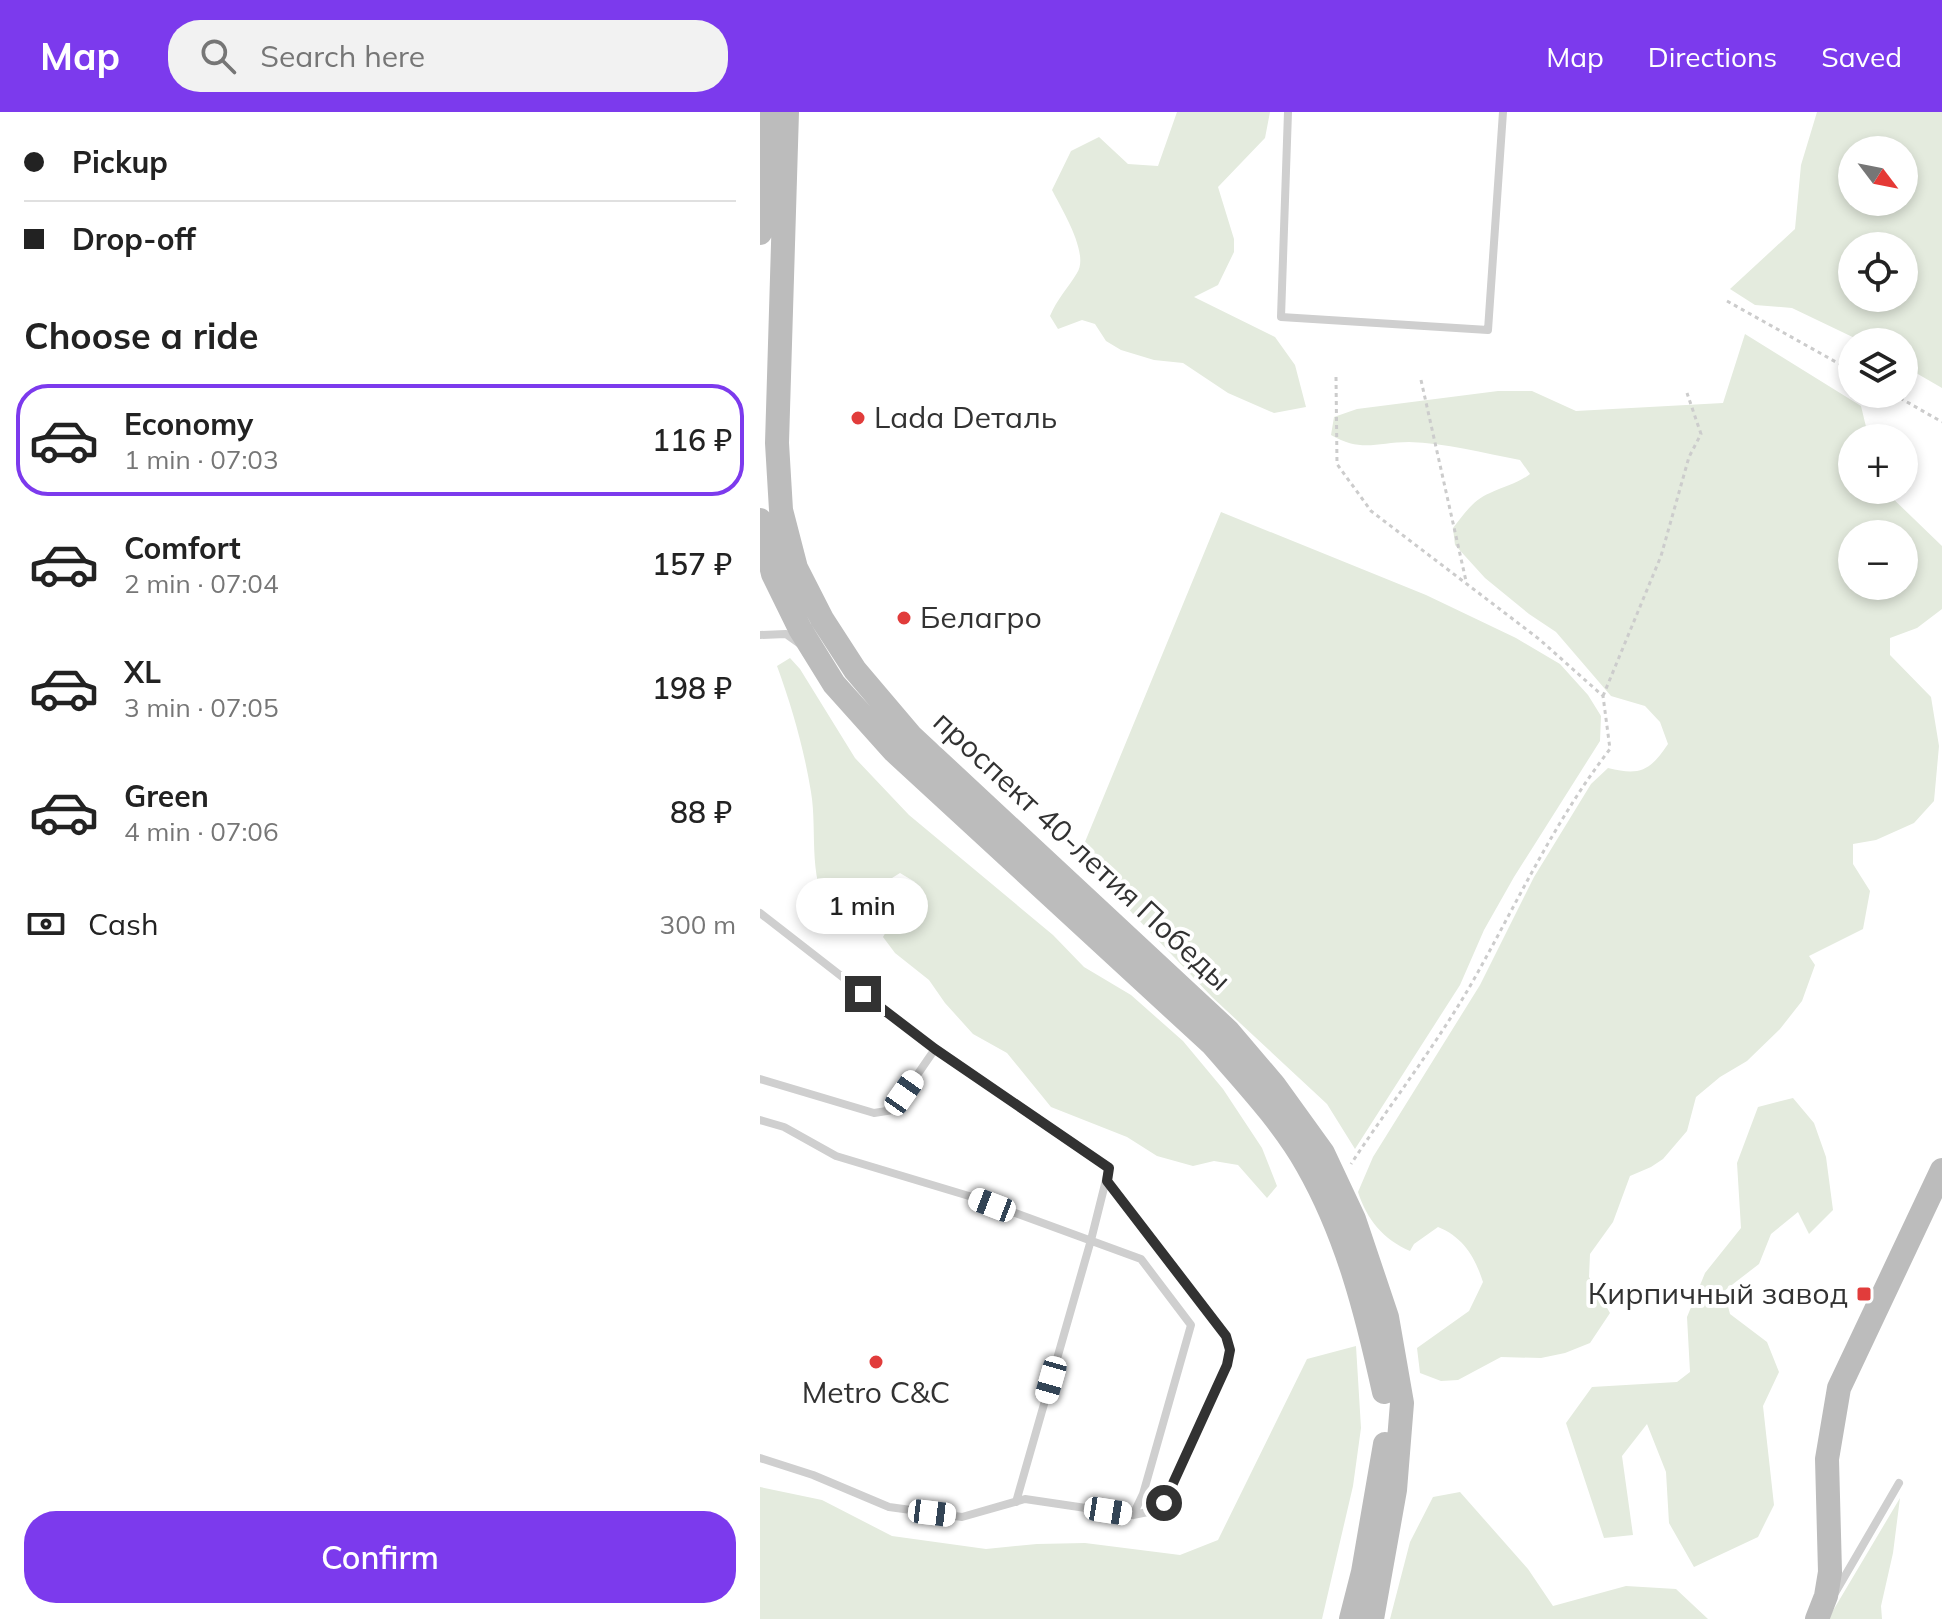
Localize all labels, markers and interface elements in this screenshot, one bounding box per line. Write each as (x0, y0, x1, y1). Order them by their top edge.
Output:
search box (168, 20, 728, 92)
text: Map (40, 32, 120, 80)
icon: search (196, 34, 240, 78)
text: Search here (260, 37, 425, 75)
text: Map (1546, 39, 1604, 74)
text: Directions (1648, 39, 1777, 74)
text: Saved (1821, 39, 1902, 74)
north arrow (1838, 136, 1918, 216)
map controls (1838, 136, 1918, 600)
text: Pickup (72, 143, 168, 181)
text: Drop-off (72, 220, 196, 258)
button: locate (1838, 232, 1918, 312)
text: Choose a ride (24, 313, 258, 358)
button: layers (1838, 328, 1918, 408)
place label: Lada Dеталь (874, 398, 1057, 436)
icon: car (28, 404, 100, 476)
text: Economy (124, 405, 253, 443)
marker: Lada Dеталь (849, 409, 867, 427)
text: 116 ₽ (652, 421, 732, 459)
button: + (1838, 424, 1918, 504)
text: 1 min · 07:03 (124, 443, 279, 476)
button: − (1838, 520, 1918, 600)
icon: car (28, 528, 100, 600)
text: Comfort (124, 529, 241, 567)
text: 157 ₽ (652, 545, 732, 583)
text: 2 min · 07:04 (124, 567, 279, 600)
place label: Белагро (920, 598, 1042, 636)
marker: Белагро (895, 609, 913, 627)
icon: car (28, 652, 100, 724)
text: XL (124, 653, 161, 691)
text: 198 ₽ (652, 669, 732, 707)
text: 3 min · 07:05 (124, 691, 279, 724)
street label: проспект 40-летия Победы (926, 702, 1240, 998)
icon: car (28, 776, 100, 848)
text: Green (124, 777, 209, 815)
text: 88 ₽ (670, 793, 732, 831)
text: 4 min · 07:06 (124, 815, 279, 848)
callout: 1 min (797, 878, 929, 934)
text: 1 min (828, 889, 896, 922)
icon: cash (24, 902, 68, 946)
text: Cash (88, 905, 159, 943)
text: 300 m (660, 908, 736, 941)
route end (845, 976, 881, 1012)
car (880, 1066, 928, 1120)
car (965, 1185, 1019, 1225)
place label: Кирпичный завод (1588, 1274, 1848, 1312)
marker: Кирпичный завод (1855, 1285, 1873, 1303)
marker: Metro C&C (867, 1353, 885, 1371)
car (1033, 1354, 1069, 1406)
place label: Metro C&C (802, 1373, 950, 1411)
route start (1146, 1485, 1182, 1521)
car (1082, 1495, 1134, 1527)
car (907, 1498, 957, 1528)
button: Confirm (24, 1511, 736, 1603)

